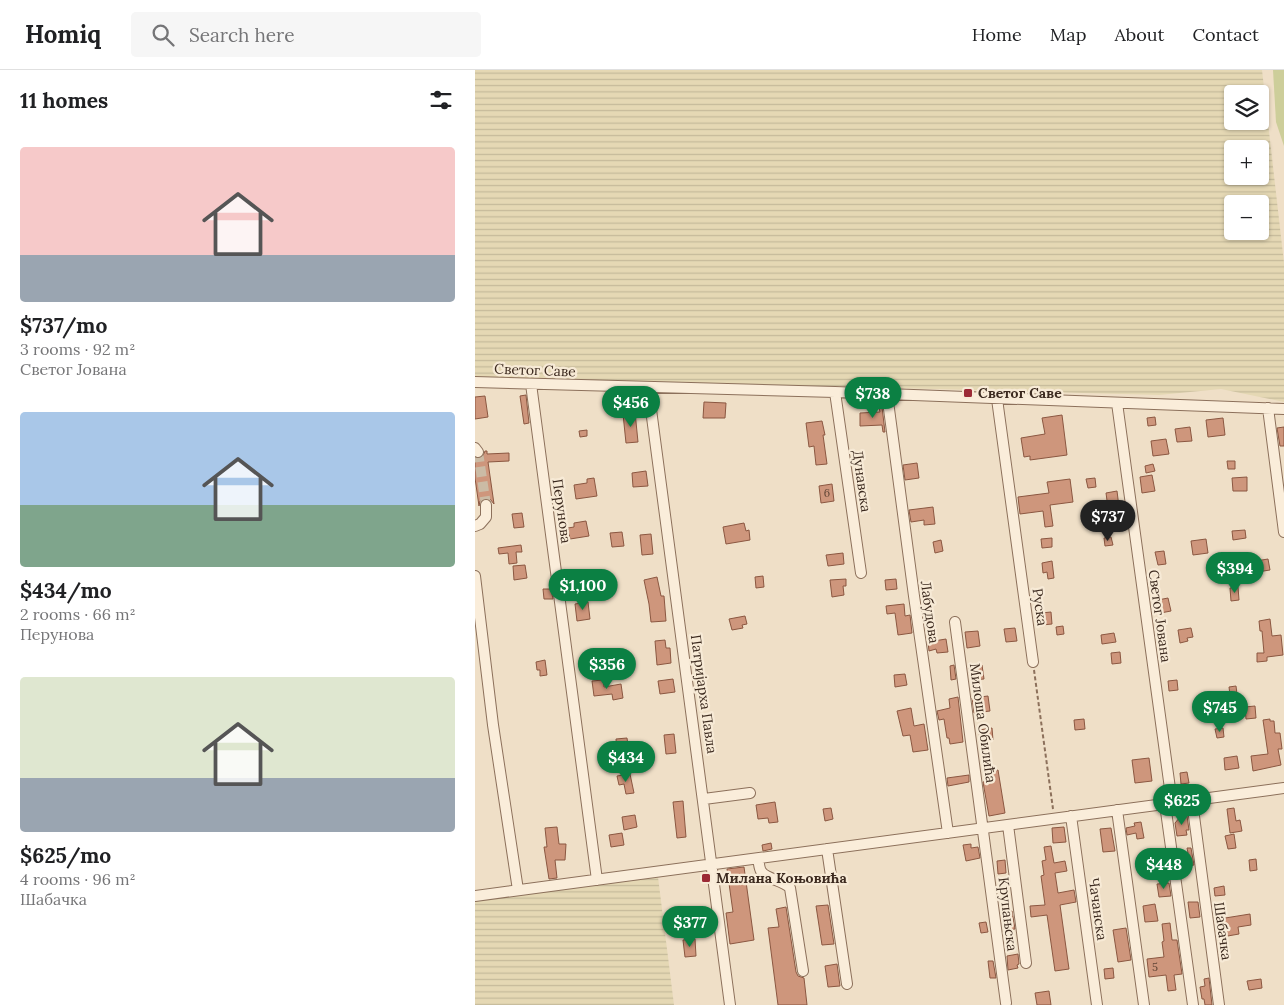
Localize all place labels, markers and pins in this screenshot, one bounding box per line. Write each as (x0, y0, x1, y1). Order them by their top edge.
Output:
pin: $738 (843, 376, 903, 419)
place label: Светог Саве (978, 384, 1062, 402)
pin: $456 (601, 386, 661, 428)
marker: Светог Саве (962, 387, 974, 399)
pin: $737 (1078, 500, 1138, 542)
pin: $394 (1205, 552, 1265, 594)
pin: $1,100 (542, 568, 624, 611)
pin: $356 (577, 648, 637, 690)
pin: $745 (1190, 690, 1250, 733)
pin: $434 (596, 740, 656, 783)
pin: $625 (1152, 784, 1212, 826)
pin: $448 (1134, 848, 1194, 890)
place label: Милана Коњовића (716, 869, 848, 887)
marker: Милана Коњовића (700, 872, 712, 884)
pin: $377 (660, 906, 720, 948)

